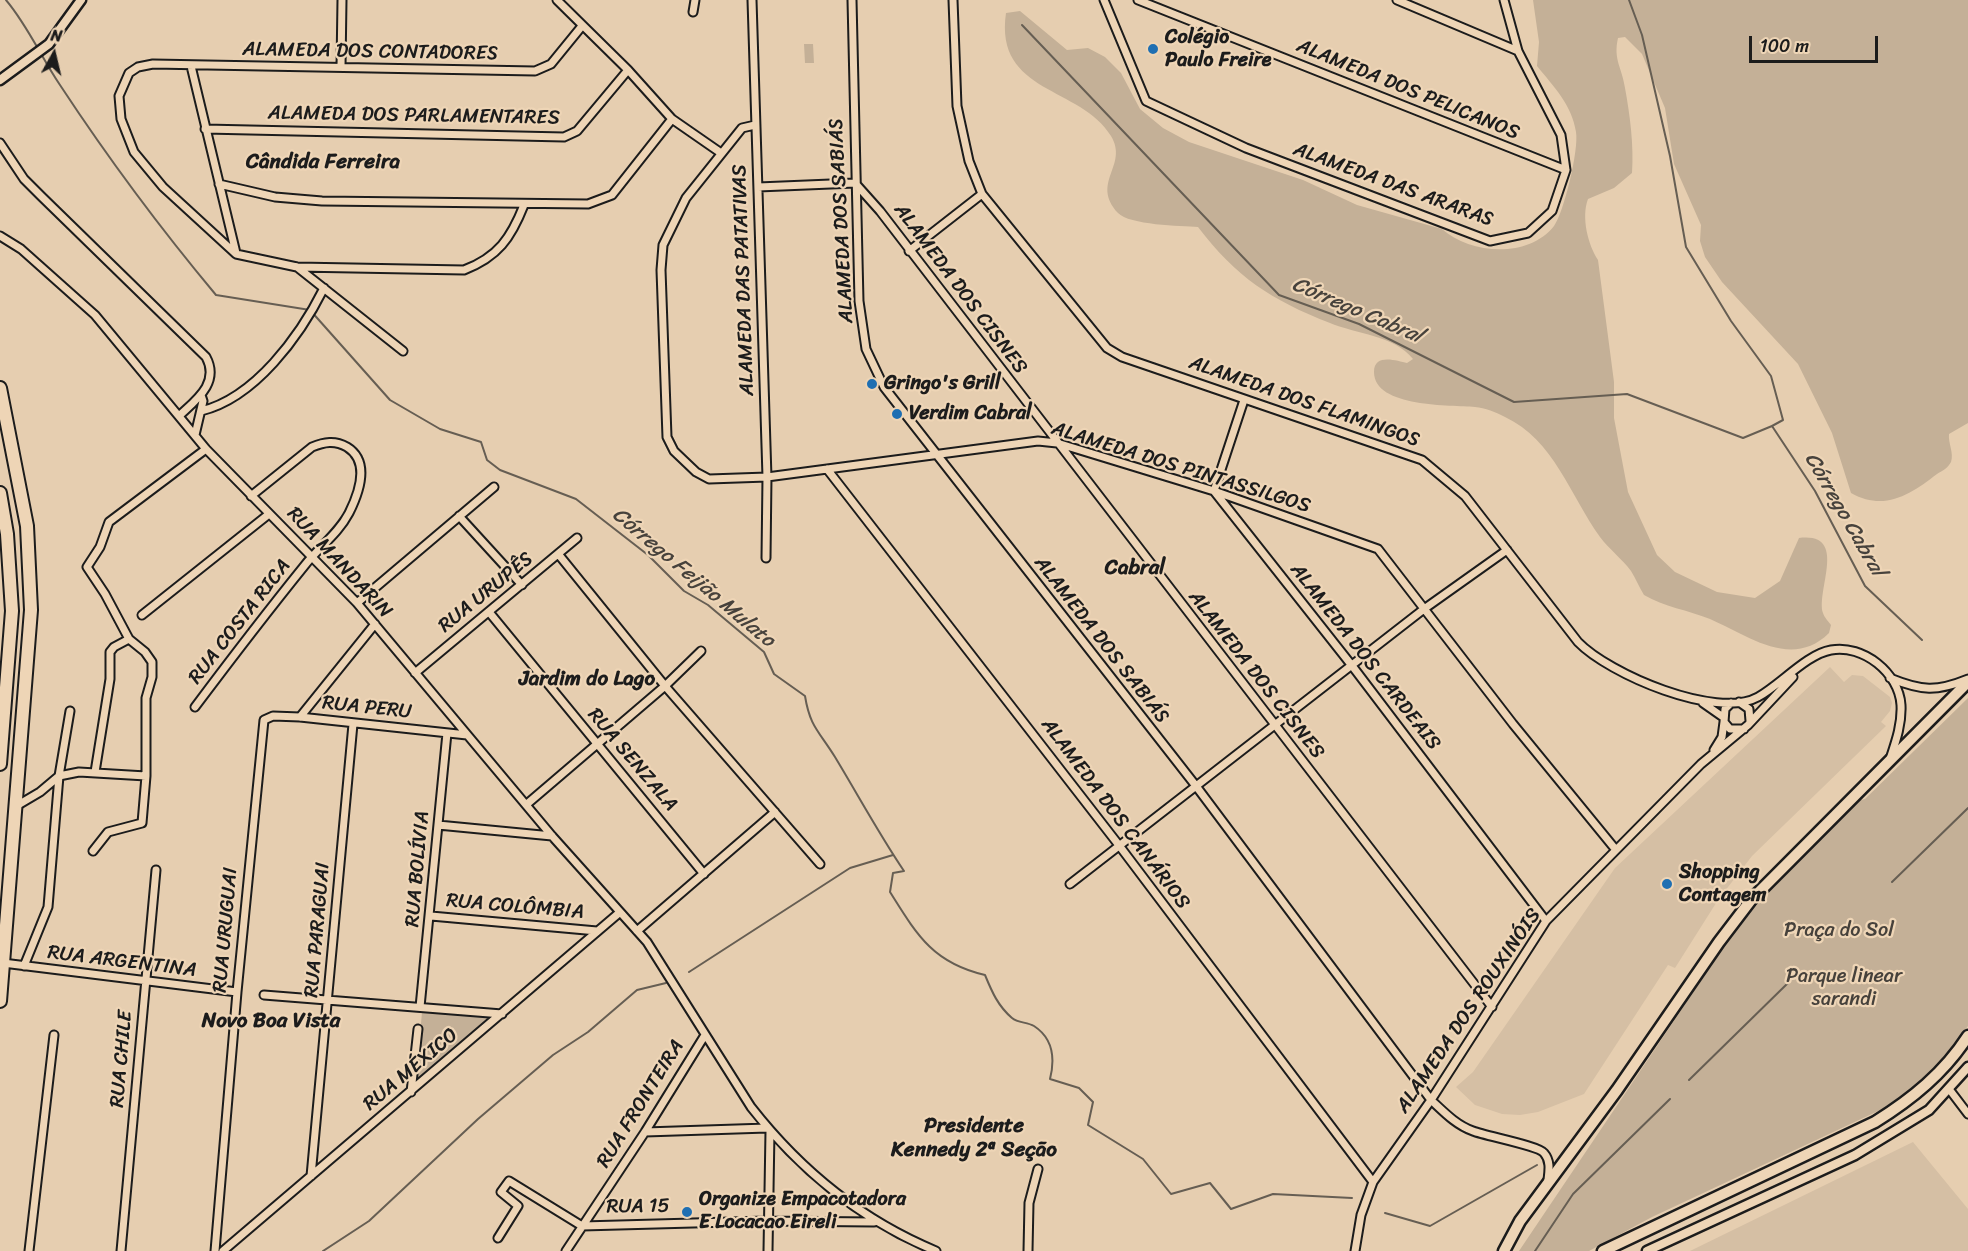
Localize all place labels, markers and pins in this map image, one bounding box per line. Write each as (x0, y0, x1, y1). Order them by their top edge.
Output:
place label: Colégio Paulo Freire (1165, 26, 1271, 73)
marker: Colégio Paulo Freire (1146, 42, 1160, 56)
place label: Gringo's Grill (884, 372, 1001, 396)
marker: Gringo's Grill (865, 377, 879, 391)
place label: Verdim Cabral (909, 402, 1032, 426)
marker: Verdim Cabral (890, 407, 904, 421)
place label: Shopping Contagem (1679, 861, 1766, 908)
marker: Shopping Contagem (1660, 877, 1674, 891)
place label: Organize Empacotadora E Locacao Eireli (699, 1188, 906, 1235)
marker: Organize Empacotadora E Locacao Eireli (680, 1205, 694, 1219)

